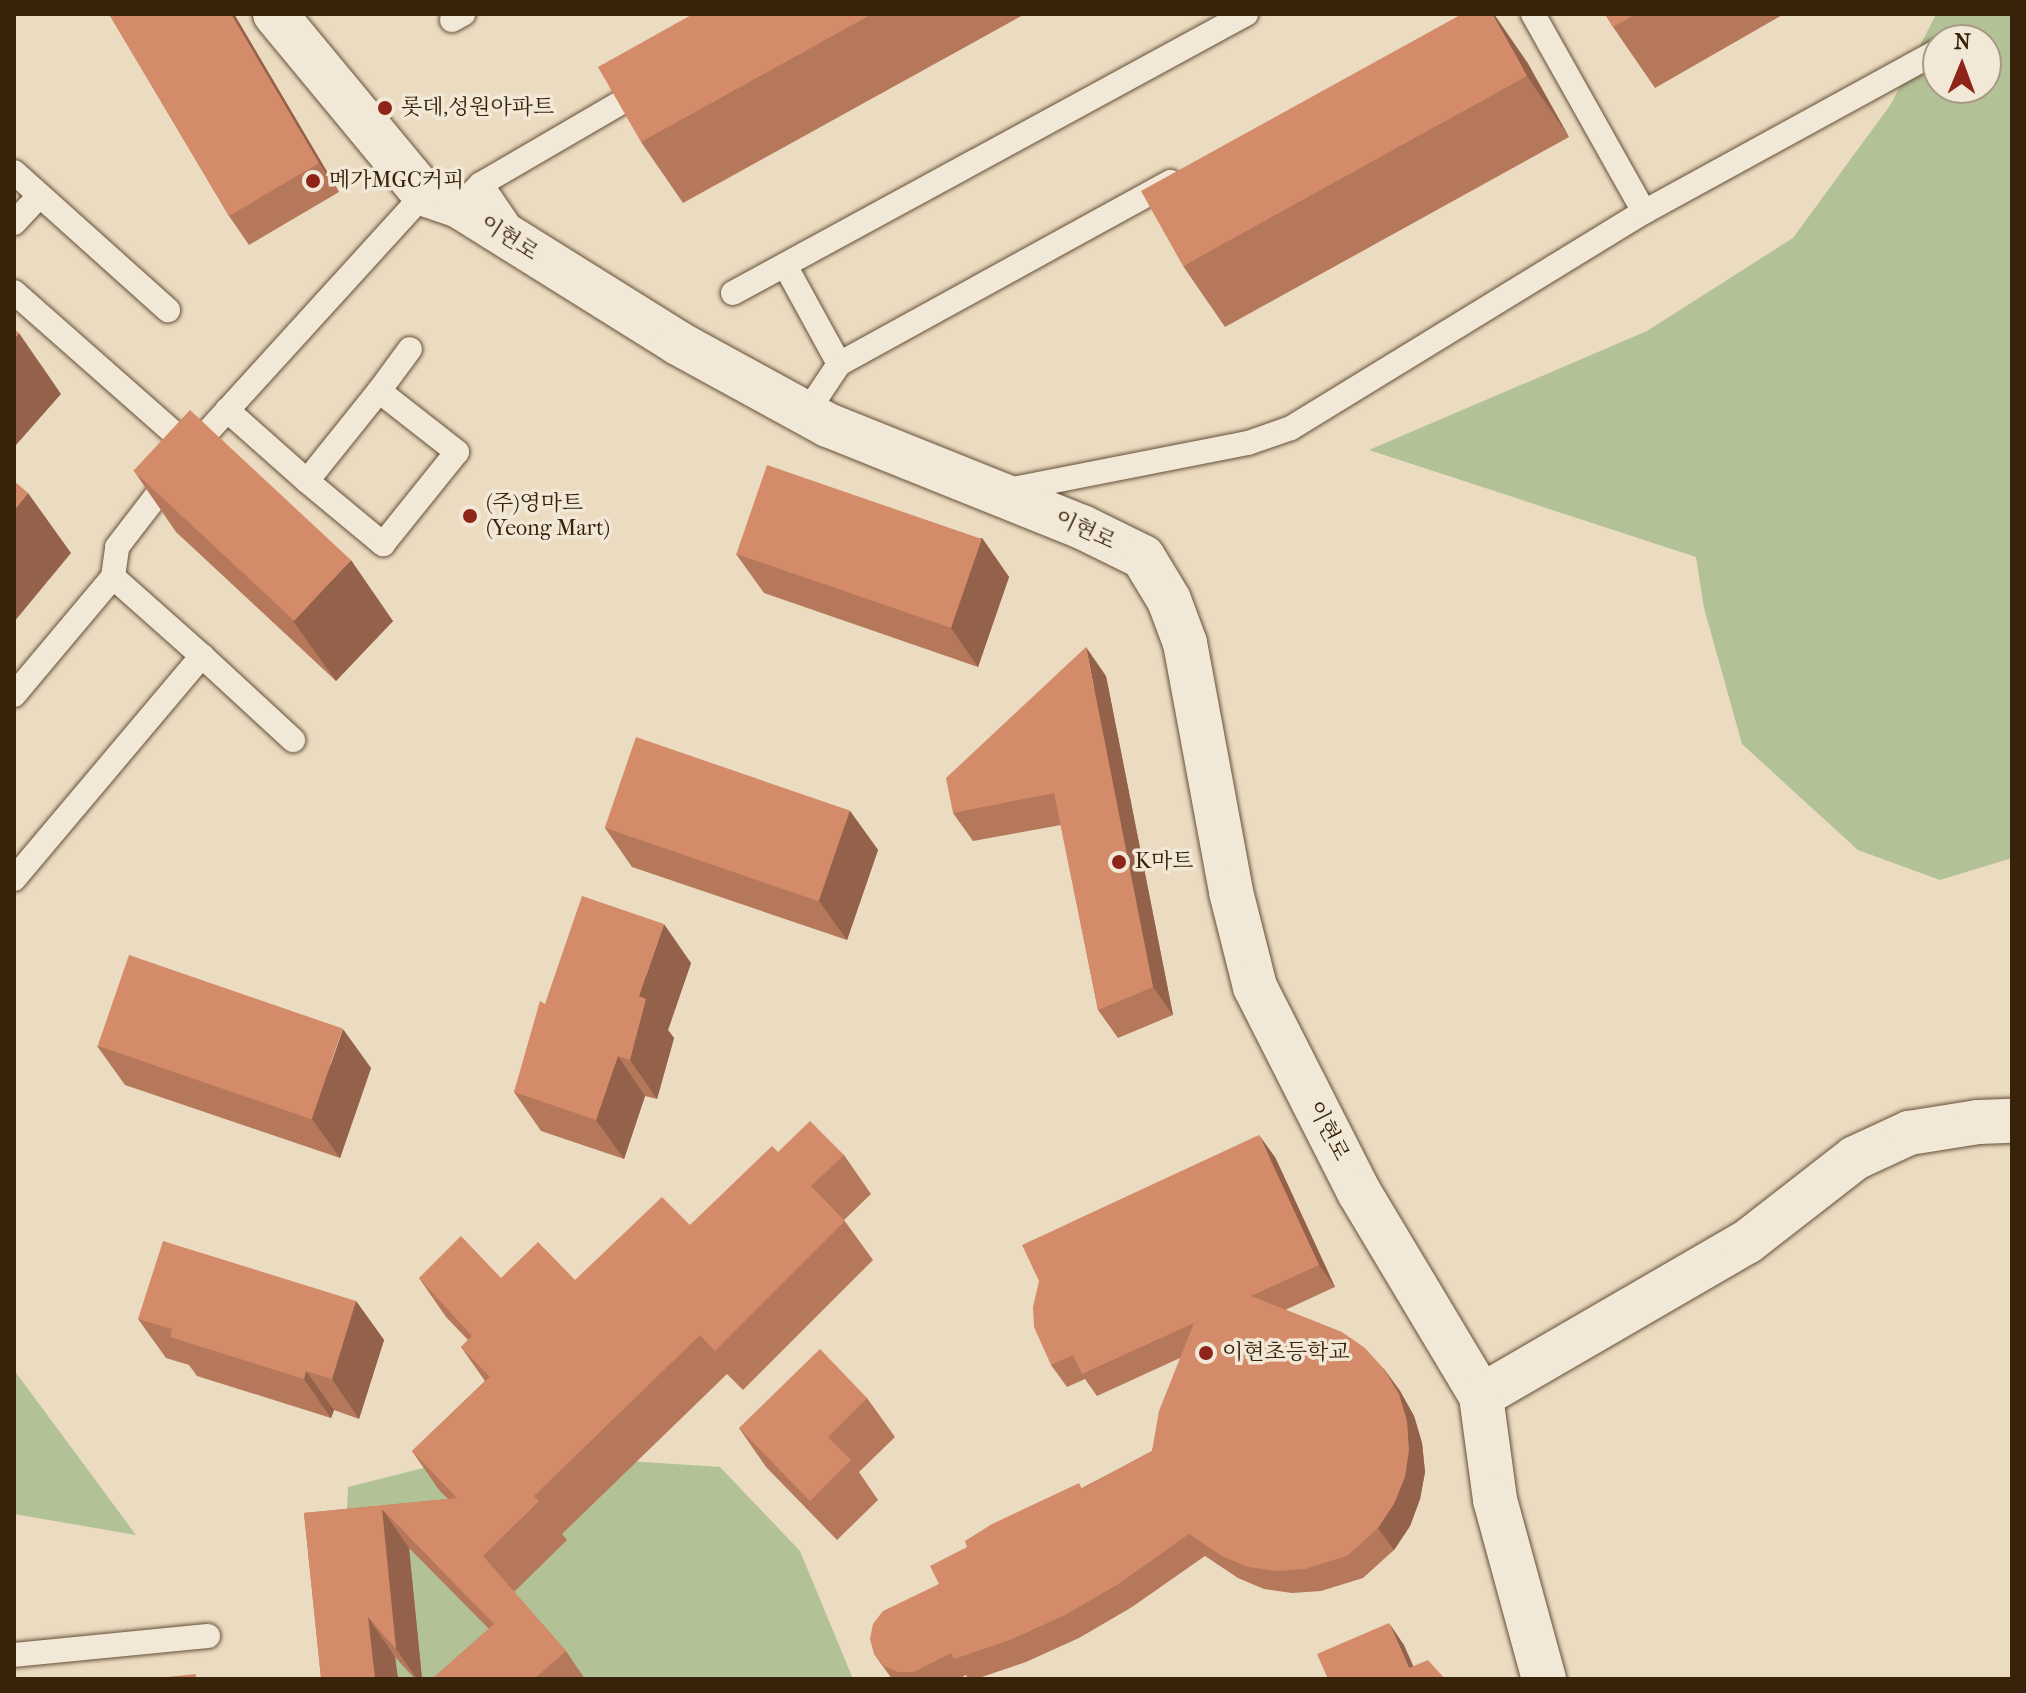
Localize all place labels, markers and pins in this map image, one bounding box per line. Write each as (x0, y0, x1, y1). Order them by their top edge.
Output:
place label: 롯데,성원아파트 (401, 95, 554, 121)
marker: 롯데,성원아파트 (376, 99, 394, 117)
place label: 메가MGC커피 (329, 168, 464, 194)
marker: 메가MGC커피 (304, 172, 322, 190)
place label: (주)영마트 (Yeong Mart) (486, 490, 611, 542)
marker: (주)영마트 (Yeong Mart) (461, 507, 479, 525)
place label: K마트 (1135, 849, 1193, 875)
marker: K마트 (1110, 853, 1128, 871)
place label: 이현초등학교 (1222, 1340, 1350, 1366)
marker: 이현초등학교 (1197, 1344, 1215, 1362)

